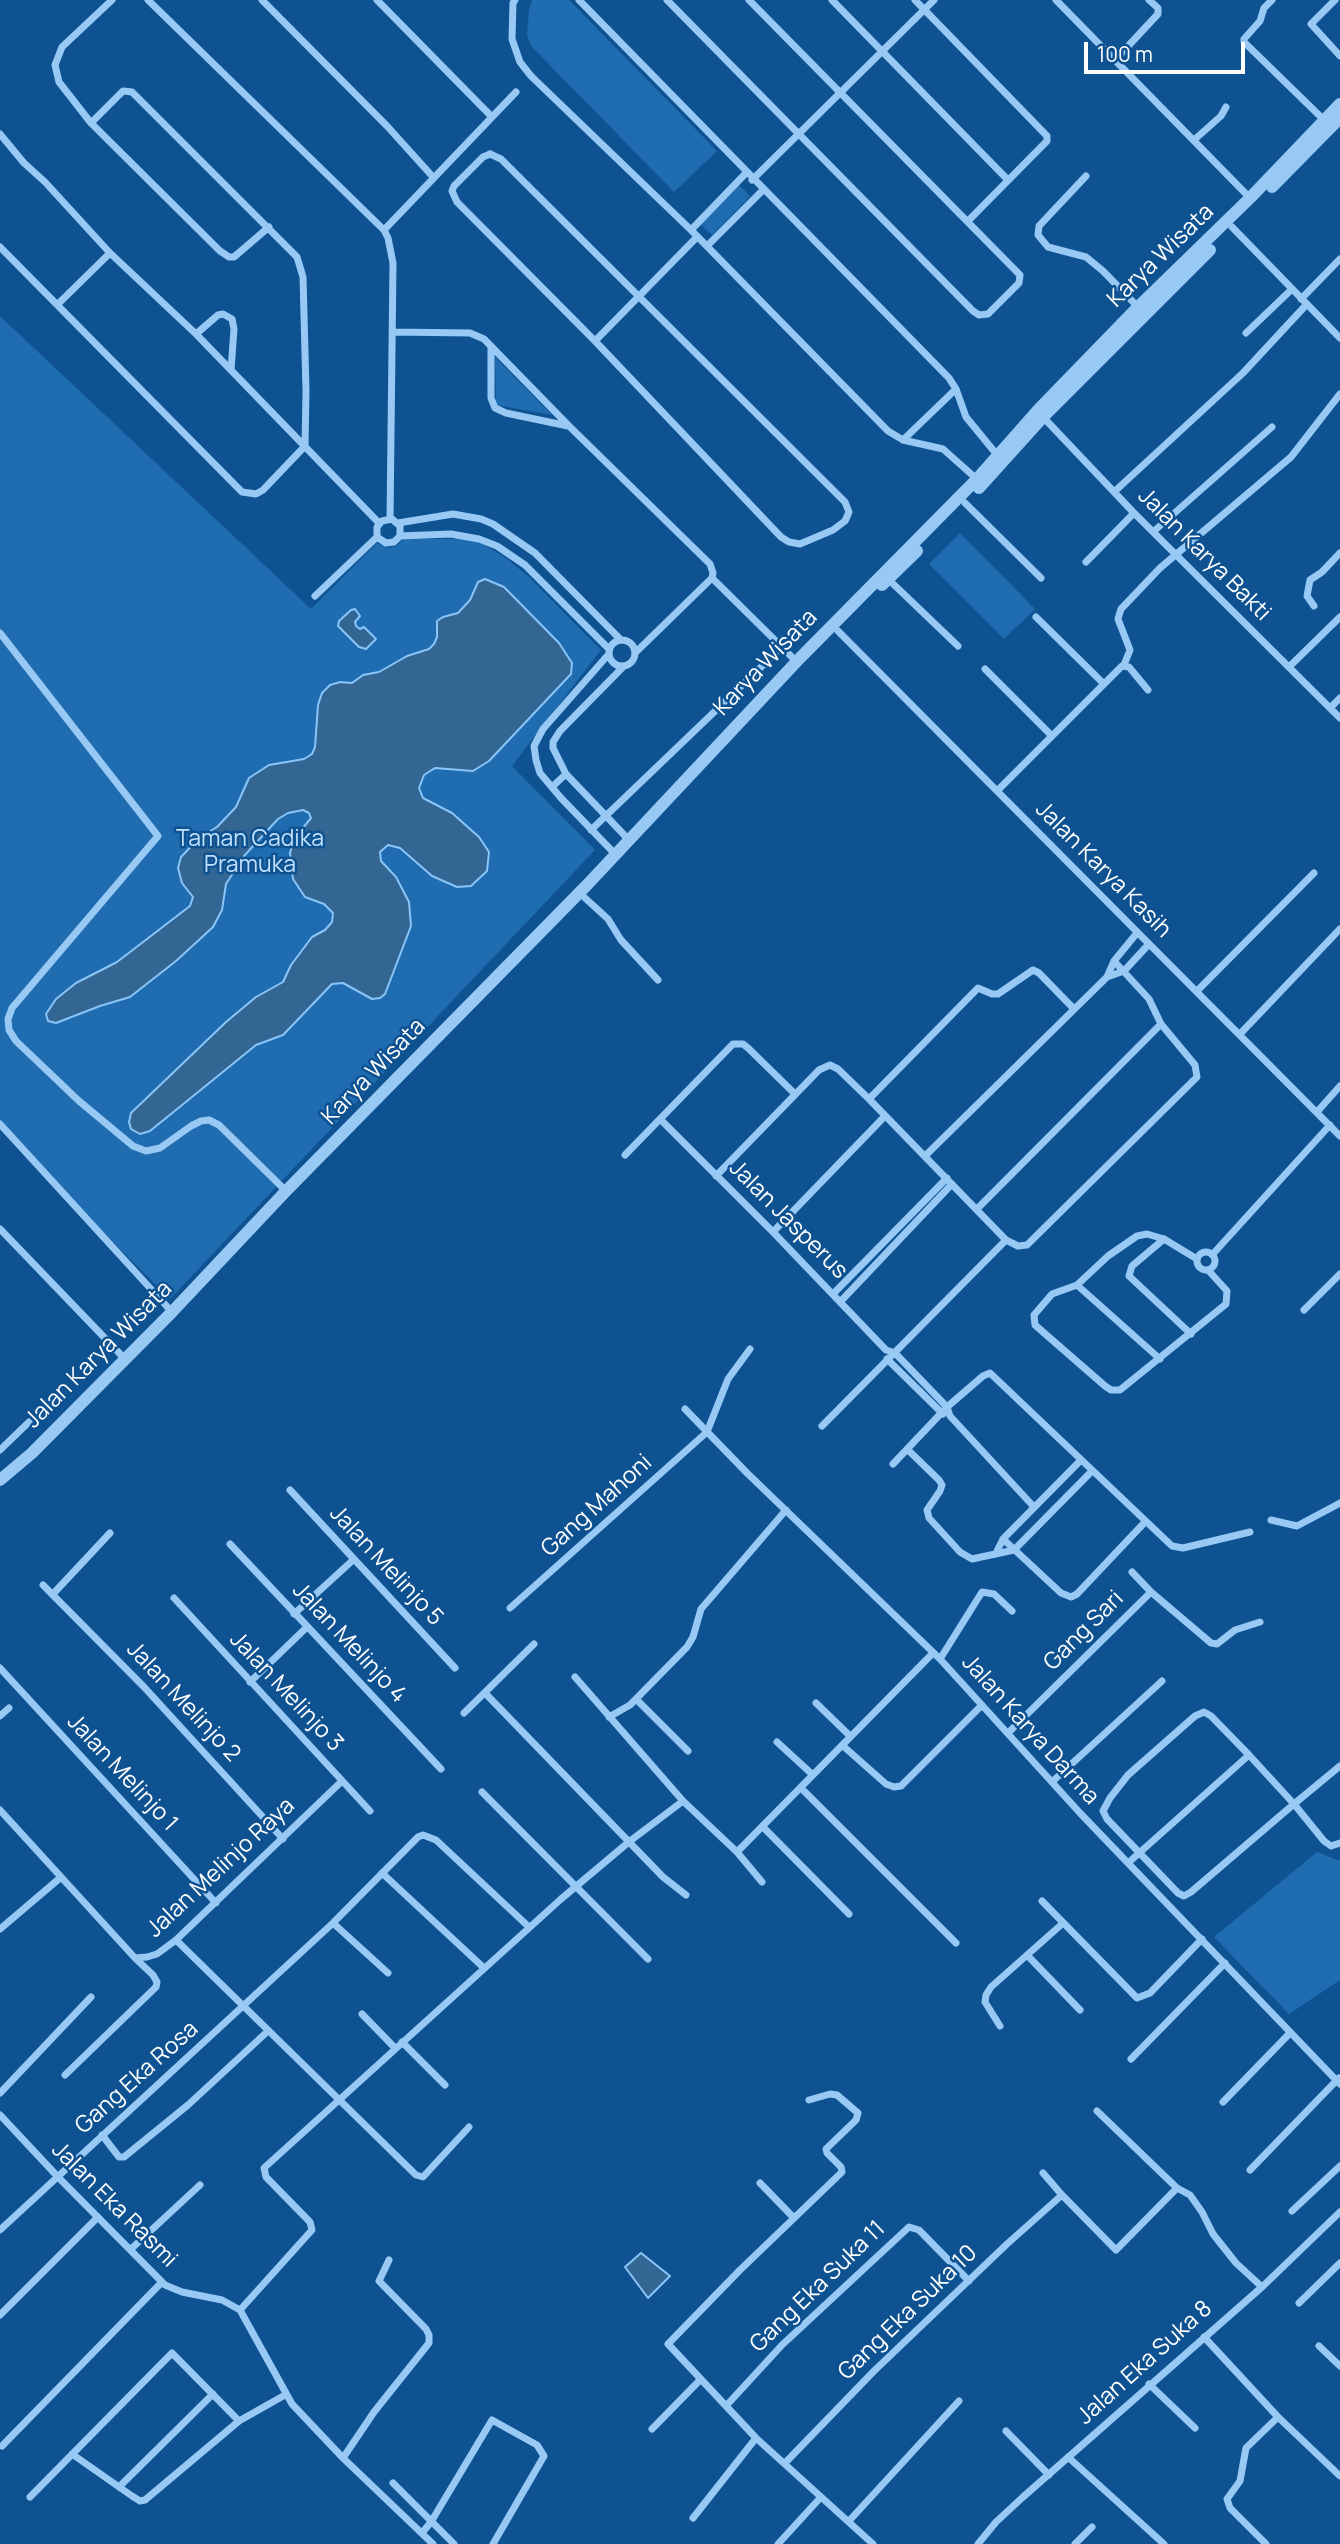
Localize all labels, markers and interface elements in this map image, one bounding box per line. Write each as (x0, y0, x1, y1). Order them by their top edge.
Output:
scale bar (1088, 28, 1249, 72)
text: 100 m (1097, 40, 1153, 68)
street label: Karya Wisata (1102, 199, 1220, 313)
street label: Jalan Karya Bakti (1132, 483, 1276, 627)
street label: Karya Wisata (709, 604, 823, 722)
street label: Jalan Karya Kasih (1029, 796, 1177, 944)
park label: Taman Cadika Pramuka (176, 826, 324, 880)
street label: Karya Wisata (317, 1013, 431, 1131)
street label: Jalan Jasperus (723, 1155, 853, 1285)
street label: Jalan Karya Wisata (20, 1276, 178, 1434)
street label: Gang Mahoni (536, 1449, 658, 1563)
street label: Jalan Melinjo 5 (323, 1500, 449, 1632)
street label: Jalan Melinjo 4 (286, 1577, 412, 1709)
street label: Gang Sari (1038, 1585, 1130, 1677)
street label: Jalan Melinjo 3 (223, 1626, 349, 1758)
street label: Jalan Melinjo 2 (120, 1636, 246, 1768)
street label: Jalan Karya Darma (955, 1649, 1105, 1811)
street label: Jalan Melinjo 1 (61, 1709, 183, 1837)
street label: Jalan Melinjo Raya (141, 1792, 301, 1944)
street label: Gang Eka Rosa (70, 2016, 204, 2140)
street label: Jalan Eka Rasmi (46, 2137, 182, 2273)
street label: Gang Eka Suka 11 (745, 2215, 891, 2359)
street label: Gang Eka Suka 10 (833, 2240, 983, 2386)
street label: Jalan Eka Suka 8 (1072, 2295, 1218, 2431)

